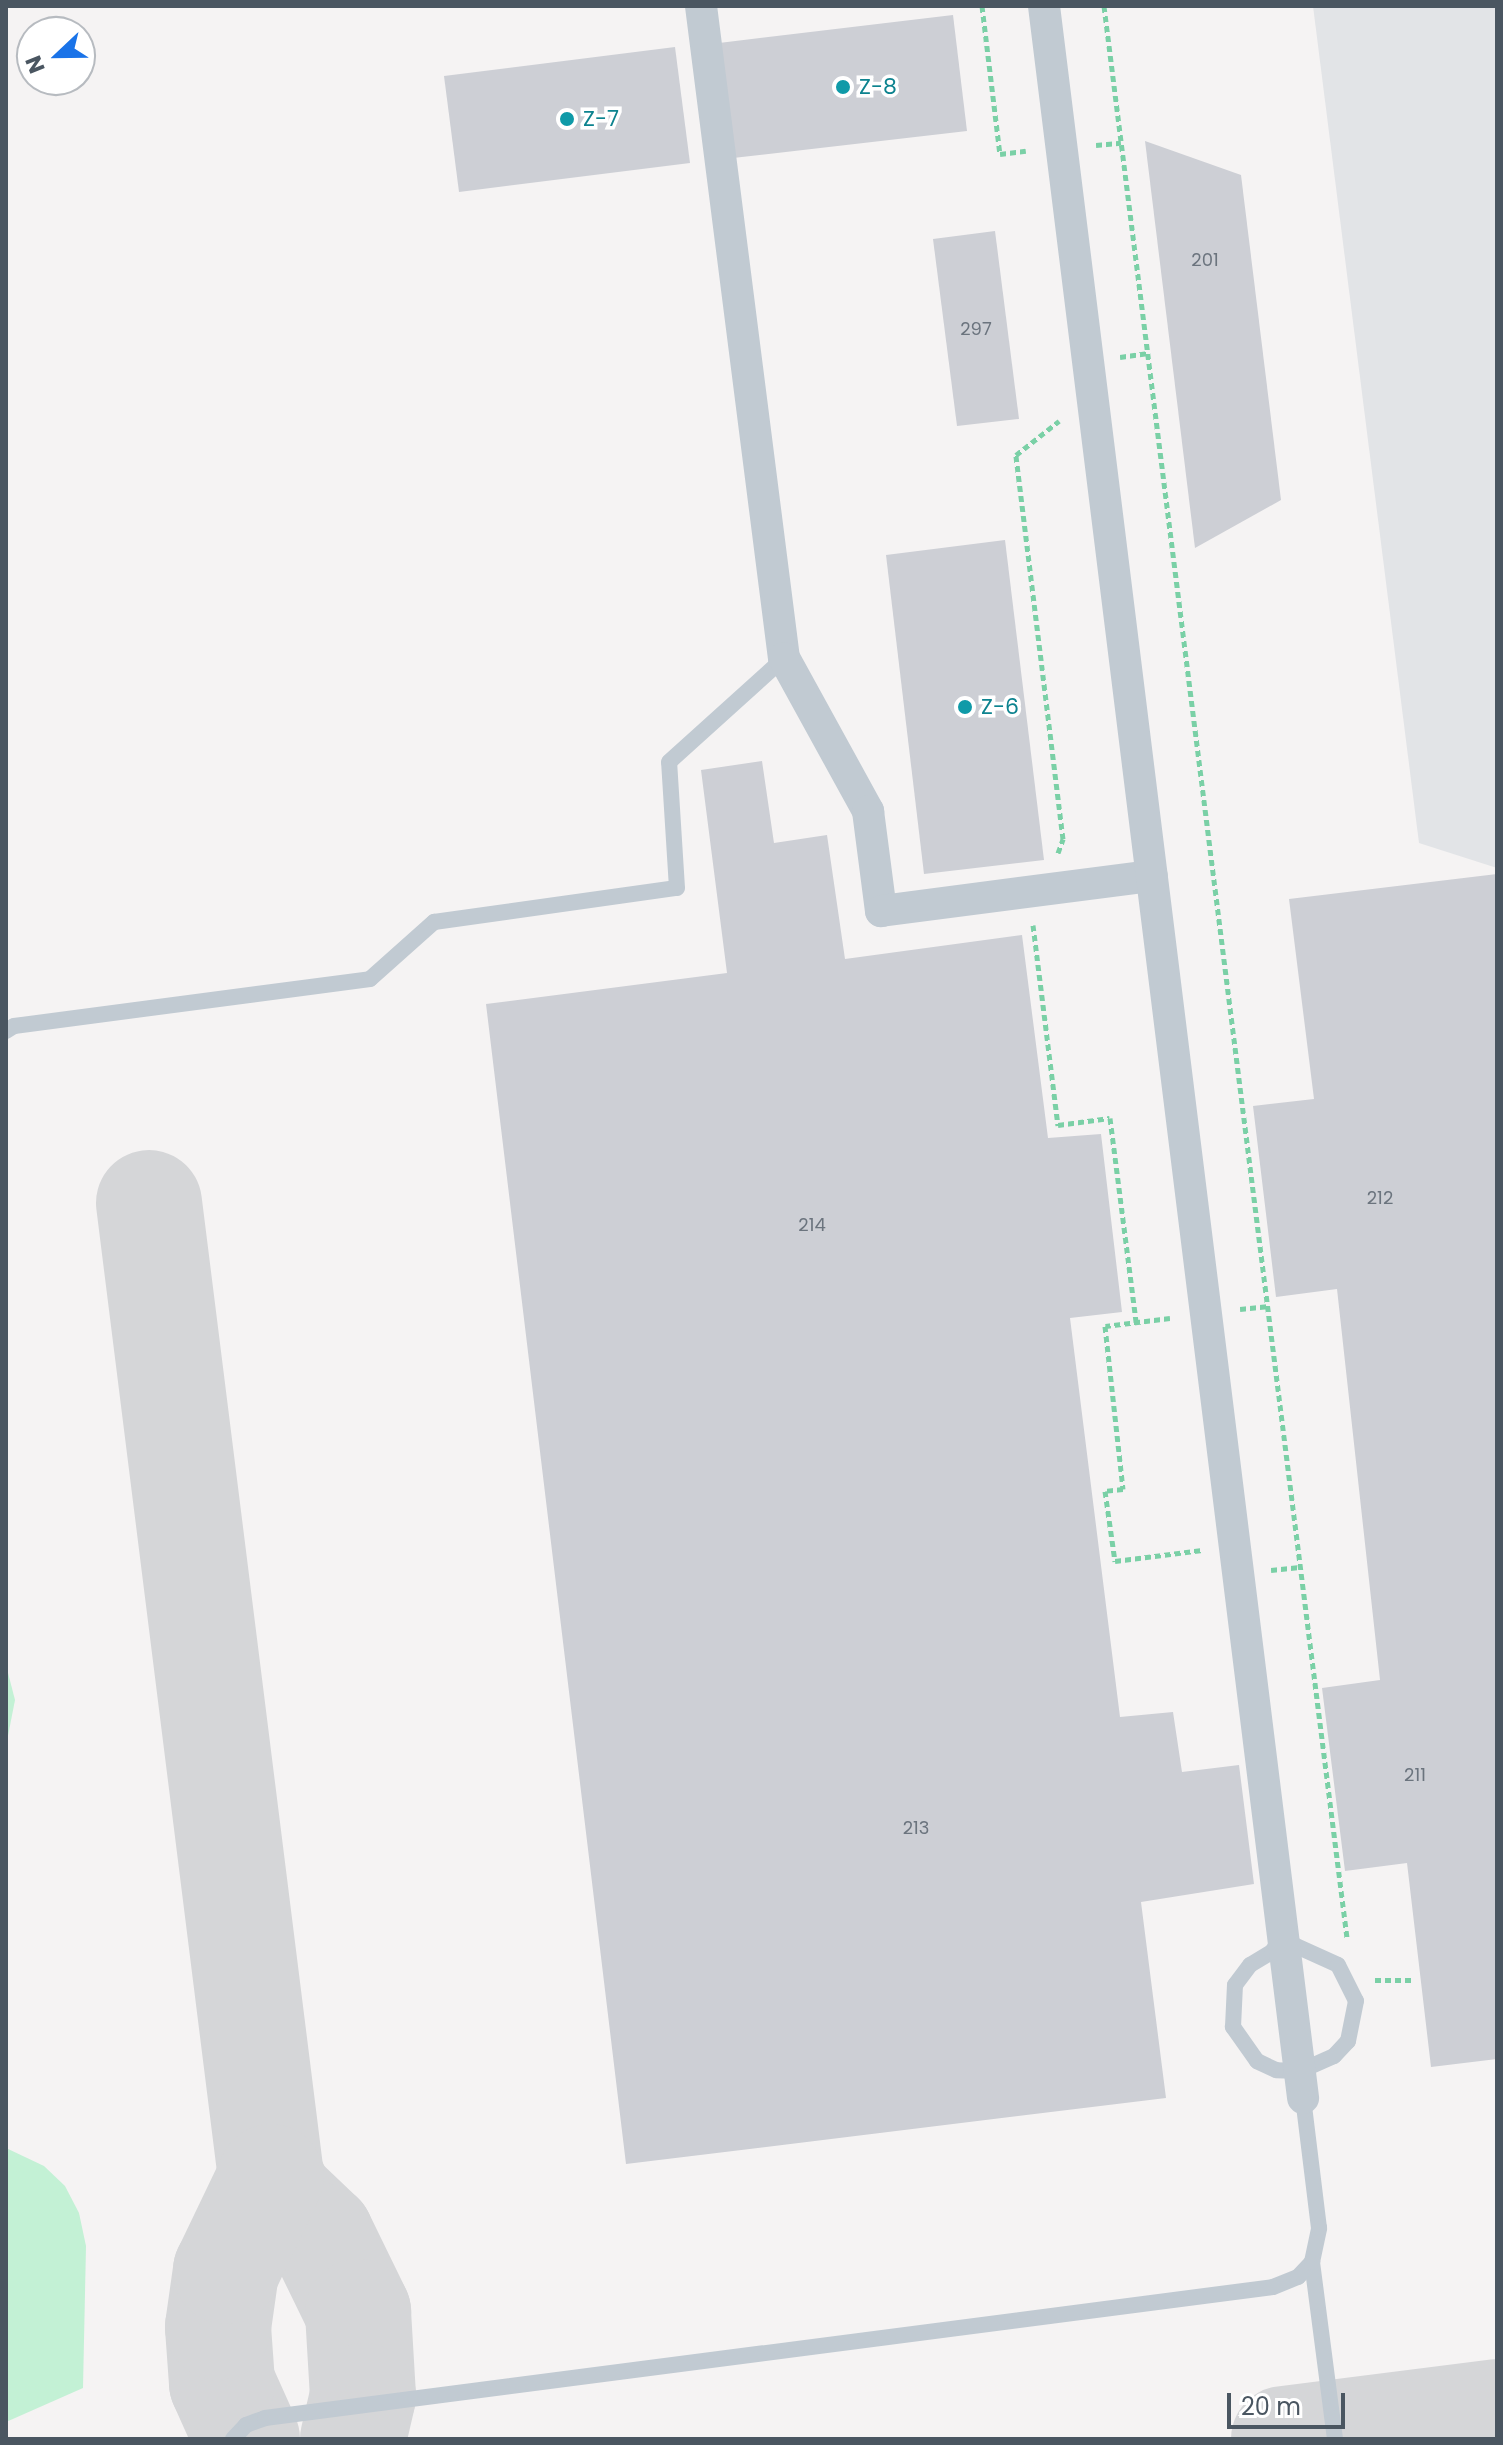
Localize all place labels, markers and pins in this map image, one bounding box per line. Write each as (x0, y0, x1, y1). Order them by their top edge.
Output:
place label: Z-8 (859, 74, 897, 100)
marker: Z-8 (834, 78, 852, 96)
place label: Z-7 (583, 106, 619, 132)
marker: Z-7 (558, 110, 576, 128)
place label: Z-6 (981, 694, 1019, 720)
marker: Z-6 (956, 698, 974, 716)

